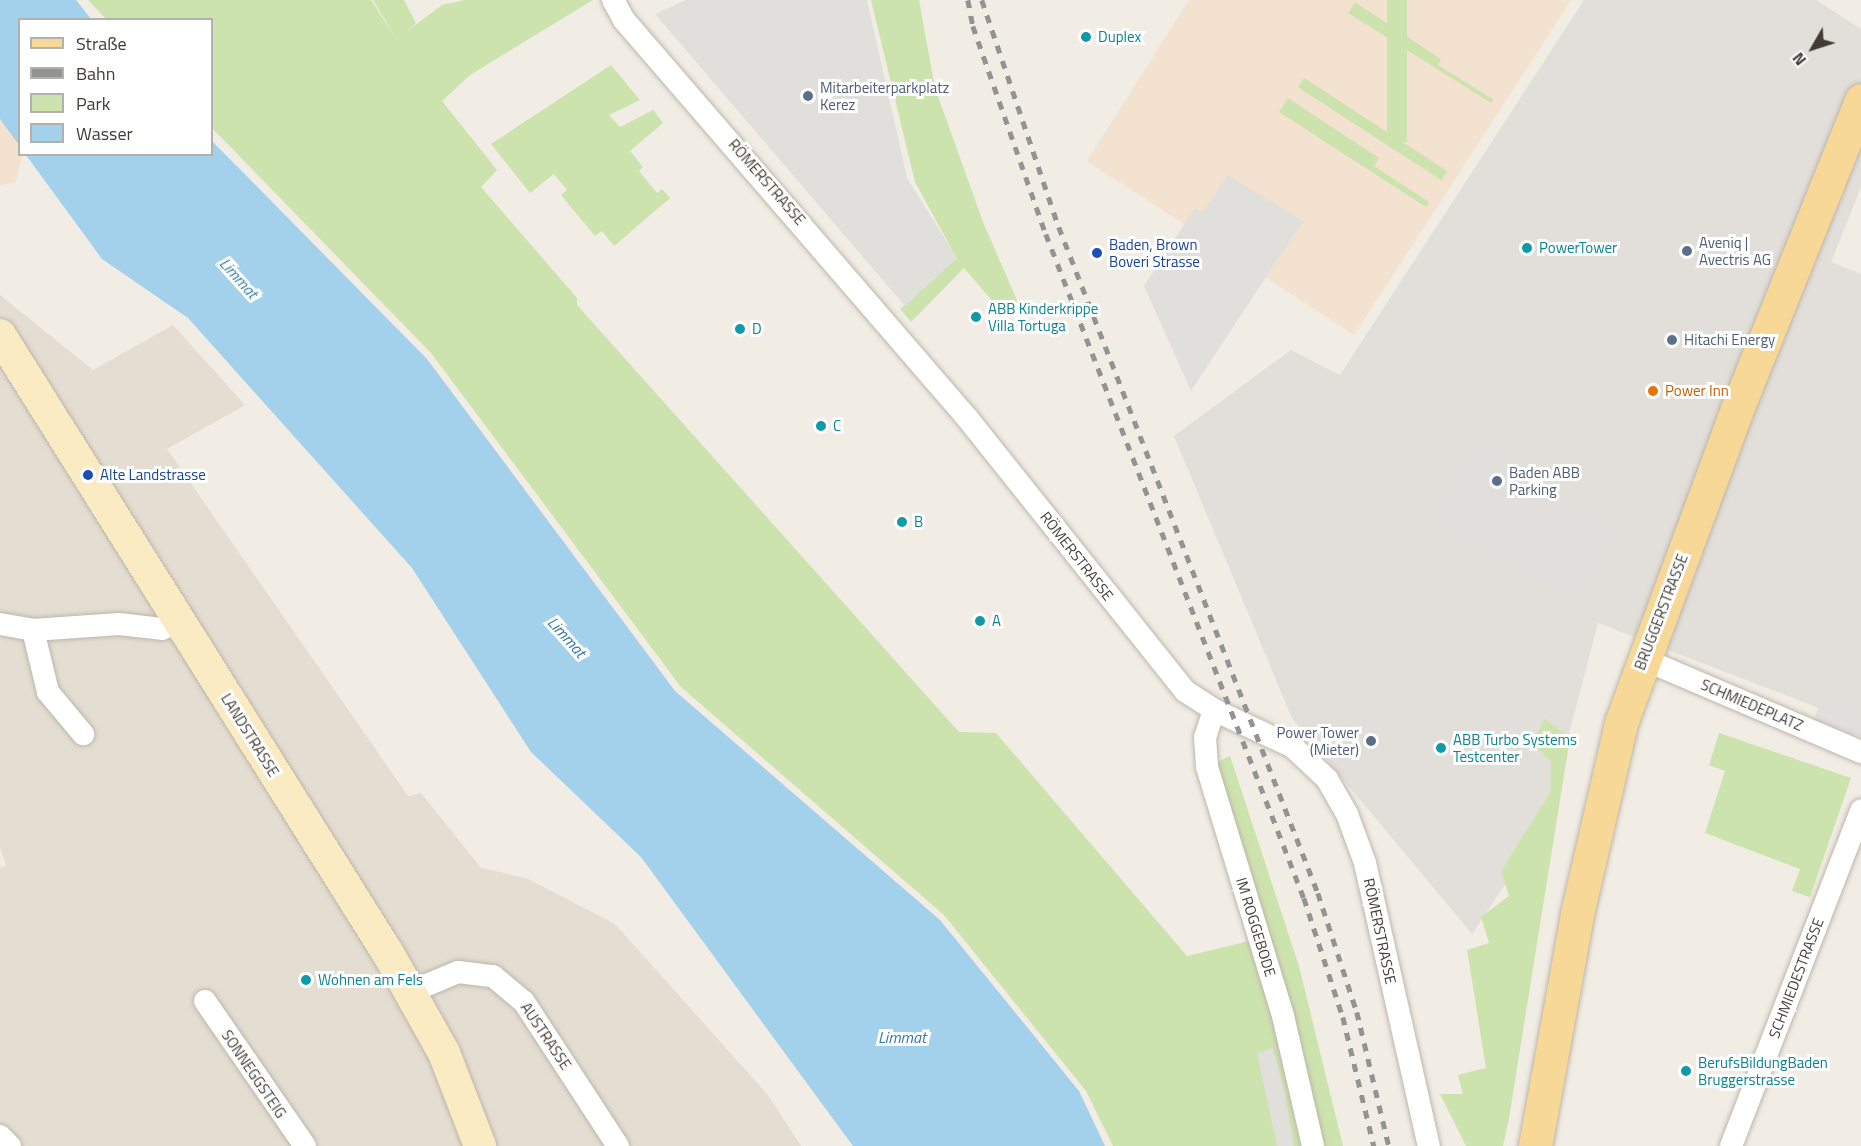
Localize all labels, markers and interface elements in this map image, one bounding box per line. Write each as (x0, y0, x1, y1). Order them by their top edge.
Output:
legend (18, 18, 213, 156)
north arrow (1783, 18, 1843, 78)
place label: Duplex (1098, 28, 1141, 46)
text: Straße (76, 30, 127, 57)
marker: Duplex (1079, 30, 1093, 44)
text: N (1786, 47, 1812, 71)
text: Bahn (76, 60, 115, 87)
place label: Mitarbeiterparkplatz Kerez (820, 78, 949, 113)
marker: Mitarbeiterparkplatz Kerez (801, 89, 815, 103)
text: Park (76, 90, 110, 117)
text: Wasser (76, 120, 133, 147)
street label: RÖMERSTRASSE (725, 135, 809, 229)
place label: Aveniq | Avectris AG (1699, 233, 1771, 268)
place label: Baden, Brown Boveri Strasse (1109, 235, 1200, 270)
place label: PowerTower (1539, 239, 1617, 257)
marker: PowerTower (1520, 241, 1534, 255)
marker: Aveniq | Avectris AG (1680, 244, 1694, 258)
marker: Baden, Brown Boveri Strasse (1090, 246, 1104, 260)
water label: Limmat (216, 254, 262, 302)
place label: ABB Kinderkrippe Villa Tortuga (988, 299, 1098, 334)
marker: ABB Kinderkrippe Villa Tortuga (969, 310, 983, 324)
place label: D (752, 320, 762, 338)
marker: D (733, 322, 747, 336)
place label: Hitachi Energy (1684, 331, 1775, 349)
marker: Hitachi Energy (1665, 333, 1679, 347)
place label: Power Inn (1665, 382, 1729, 400)
marker: Power Inn (1646, 384, 1660, 398)
place label: C (833, 417, 841, 435)
marker: C (814, 419, 828, 433)
place label: Baden ABB Parking (1509, 463, 1580, 498)
place label: Alte Landstrasse (100, 466, 206, 484)
marker: Alte Landstrasse (81, 468, 95, 482)
marker: Baden ABB Parking (1490, 474, 1504, 488)
street label: RÖMERSTRASSE (1037, 508, 1117, 604)
place label: B (914, 513, 923, 531)
marker: B (895, 515, 909, 529)
street label: BRUGGERSTRASSE (1631, 551, 1691, 673)
place label: A (992, 612, 1001, 630)
water label: Limmat (544, 613, 590, 661)
marker: A (973, 614, 987, 628)
street label: SCHMIEDEPLATZ (1698, 675, 1806, 735)
street label: LANDSTRASSE (217, 690, 283, 780)
place label: Power Tower (Mieter) (1276, 723, 1359, 758)
place label: ABB Turbo Systems Testcenter (1453, 730, 1577, 765)
marker: Power Tower (Mieter) (1364, 734, 1378, 748)
marker: ABB Turbo Systems Testcenter (1434, 741, 1448, 755)
street label: IM ROGGEBODE (1232, 875, 1280, 979)
street label: RÖMERSTRASSE (1360, 876, 1400, 986)
street label: SCHMIEDESTRASSE (1765, 915, 1827, 1041)
place label: Wohnen am Fels (318, 971, 423, 989)
marker: Wohnen am Fels (299, 973, 313, 987)
street label: AUSTRASSE (517, 999, 575, 1073)
street label: SONNEGGSTEIG (218, 1027, 290, 1121)
water label: Limmat (878, 1027, 926, 1047)
place label: BerufsBildungBaden Bruggerstrasse (1698, 1053, 1828, 1088)
marker: BerufsBildungBaden Bruggerstrasse (1679, 1064, 1693, 1078)

